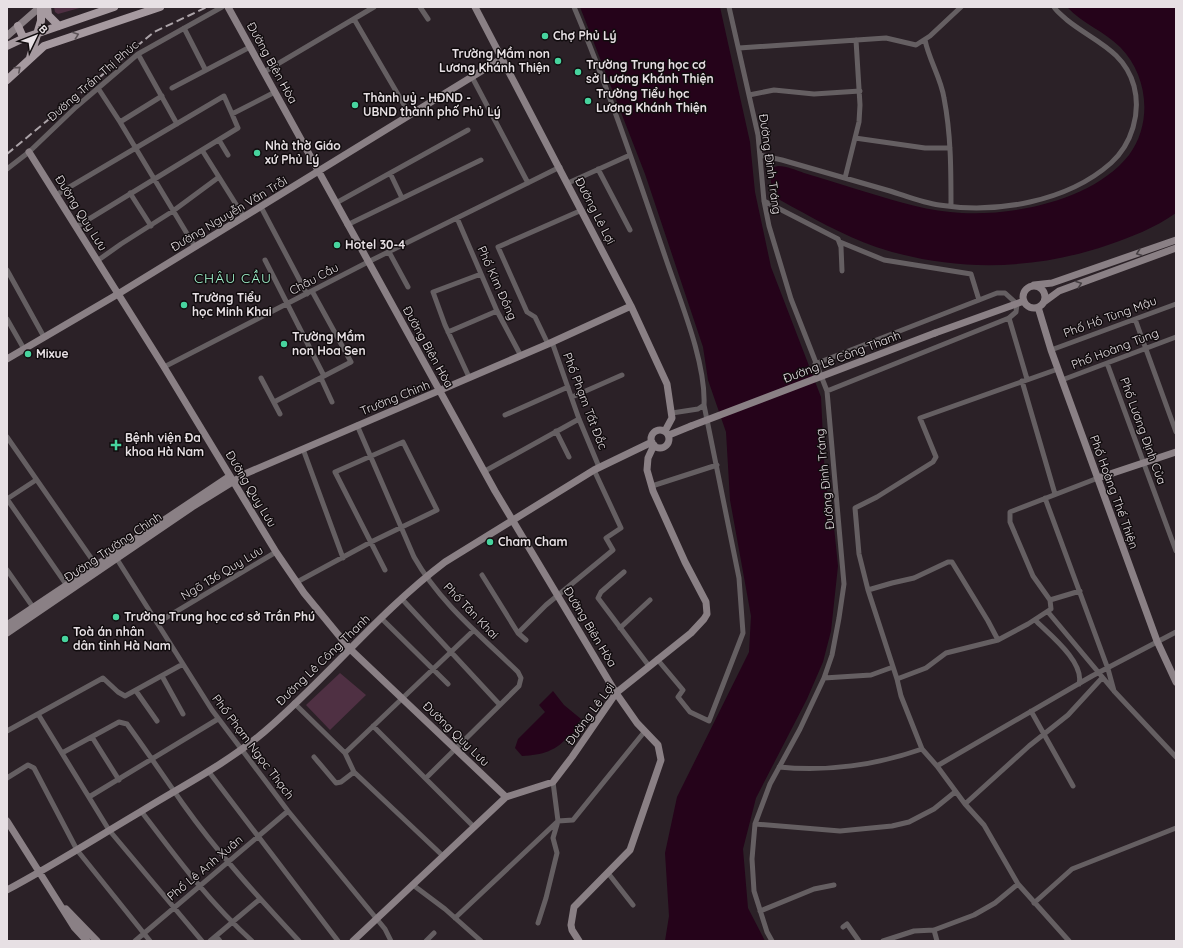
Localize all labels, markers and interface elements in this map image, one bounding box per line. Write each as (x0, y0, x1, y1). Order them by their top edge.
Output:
north arrow (16, 16, 56, 56)
street label: Đường Biên Hòa (244, 19, 301, 106)
text: B (36, 22, 51, 37)
place label: Chợ Phủ Lý (553, 28, 617, 43)
one-way arrow (72, 31, 79, 40)
marker: Chợ Phủ Lý (540, 31, 550, 41)
street label: Đường Trần Thị Phúc (44, 37, 141, 124)
place label: Trường Mầm non Lương Khánh Thiện (439, 46, 550, 75)
marker: Trường Mầm non Lương Khánh Thiện (553, 56, 563, 66)
place label: Trường Trung học cơ sở Lương Khánh Thiện (586, 57, 714, 86)
one-way arrow (13, 67, 21, 74)
marker: Trường Trung học cơ sở Lương Khánh Thiện (573, 67, 583, 77)
place label: Trường Tiểu học Lương Khánh Thiện (596, 86, 707, 115)
place label: Thành uỷ - HĐND - UBND thành phố Phủ Lý (363, 90, 501, 119)
marker: Trường Tiểu học Lương Khánh Thiện (583, 96, 593, 106)
marker: Thành uỷ - HĐND - UBND thành phố Phủ Lý (350, 100, 360, 110)
street label: Đường Đinh Tráng (756, 113, 785, 215)
place label: Nhà thờ Giáo xứ Phủ Lý (265, 138, 341, 167)
marker: Nhà thờ Giáo xứ Phủ Lý (252, 148, 262, 158)
street label: Đường Quy Lưu (52, 172, 111, 253)
street label: Đường Nguyễn Văn Trỗi (168, 173, 290, 254)
street label: Đường Lê Lợi (572, 175, 619, 247)
place label: Hotel 30-4 (345, 237, 405, 252)
marker: Hotel 30-4 (332, 240, 342, 250)
street label: Phố Kim Đồng (474, 243, 521, 322)
one-way arrow (1136, 248, 1143, 256)
street label: Châu Cầu (287, 259, 341, 298)
district label: CHÂU CẦU (194, 269, 272, 287)
one-way arrow (1075, 281, 1082, 289)
place label: Trường Tiểu học Minh Khai (192, 290, 272, 319)
street label: Phố Hồ Tùng Mậu (1061, 293, 1158, 340)
marker: Trường Tiểu học Minh Khai (179, 300, 189, 310)
street label: Đường Biên Hòa (400, 303, 457, 390)
street label: Phố Hoàng Tùng (1069, 325, 1161, 372)
street label: Đường Lê Công Thanh (781, 327, 903, 386)
place label: Trường Mầm non Hoa Sen (292, 329, 366, 358)
marker: Trường Mầm non Hoa Sen (279, 339, 289, 349)
place label: Mixue (36, 346, 69, 361)
marker: Mixue (23, 349, 33, 359)
street label: Phố Phạm Tất Đắc (560, 350, 611, 451)
street label: Phố Lương Định Của (1117, 375, 1170, 486)
street label: Trường Chinh (358, 377, 432, 418)
street label: Đường Đinh Tráng (812, 428, 837, 530)
place label: Bệnh viện Đa khoa Hà Nam (125, 430, 204, 459)
street label: Phố Hoàng Thế Thiện (1087, 433, 1142, 551)
marker: Bệnh viện Đa khoa Hà Nam (110, 439, 122, 451)
street label: Đường Quy Lưu (223, 448, 280, 530)
street label: Đường Trường Chinh (61, 508, 164, 585)
place label: Cham Cham (498, 534, 568, 549)
marker: Cham Cham (485, 537, 495, 547)
street label: Ngõ 136 Quy Lưu (178, 542, 266, 603)
street label: Phố Tân Khai (441, 579, 502, 642)
street label: Đường Biên Hòa (561, 584, 620, 670)
place label: Trường Trung học cơ sở Trần Phú (124, 609, 315, 624)
street label: Đường Lê Công Thanh (273, 611, 373, 708)
marker: Trường Trung học cơ sở Trần Phú (111, 612, 121, 622)
place label: Toà án nhân dân tỉnh Hà Nam (73, 624, 171, 653)
marker: Toà án nhân dân tỉnh Hà Nam (60, 634, 70, 644)
street label: Đường Lê Lợi (562, 680, 617, 748)
street label: Phố Phạm Ngọc Thạch (209, 691, 298, 802)
street label: Đường Quy Lưu (420, 698, 493, 769)
street label: Phố Lê Anh Xuân (164, 832, 245, 904)

